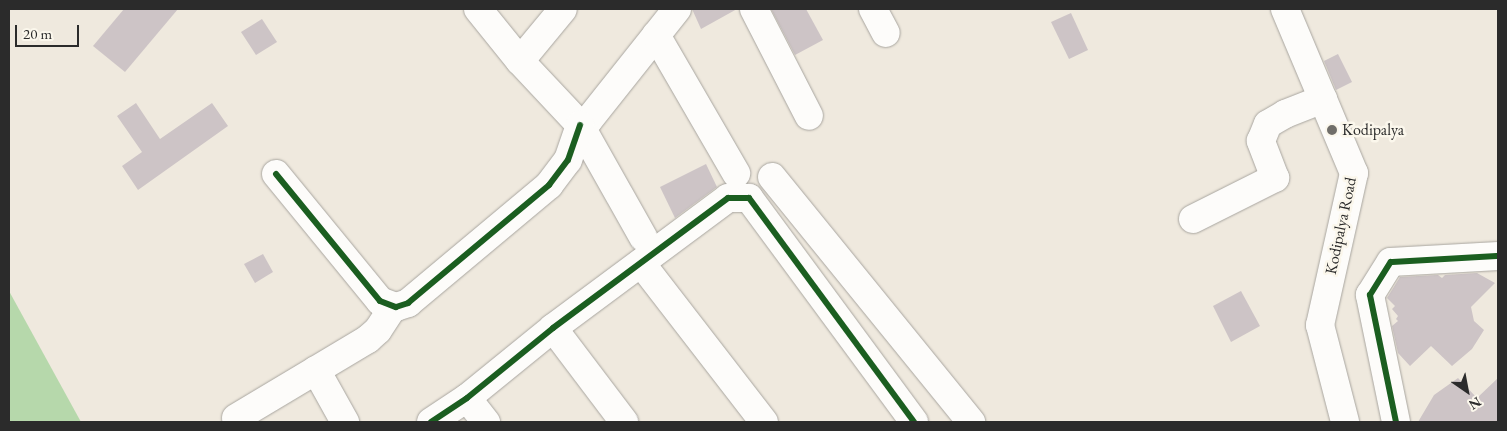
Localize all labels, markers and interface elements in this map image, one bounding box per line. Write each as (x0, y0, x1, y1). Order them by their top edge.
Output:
scale bar (18, 15, 81, 47)
text: 20 m (23, 24, 52, 43)
place label: Kodipalya (1342, 120, 1404, 140)
marker: Kodipalya (1326, 124, 1338, 136)
street label: Kodipalya Road (1321, 176, 1361, 276)
north arrow (1442, 366, 1492, 416)
text: N (1466, 393, 1485, 414)

